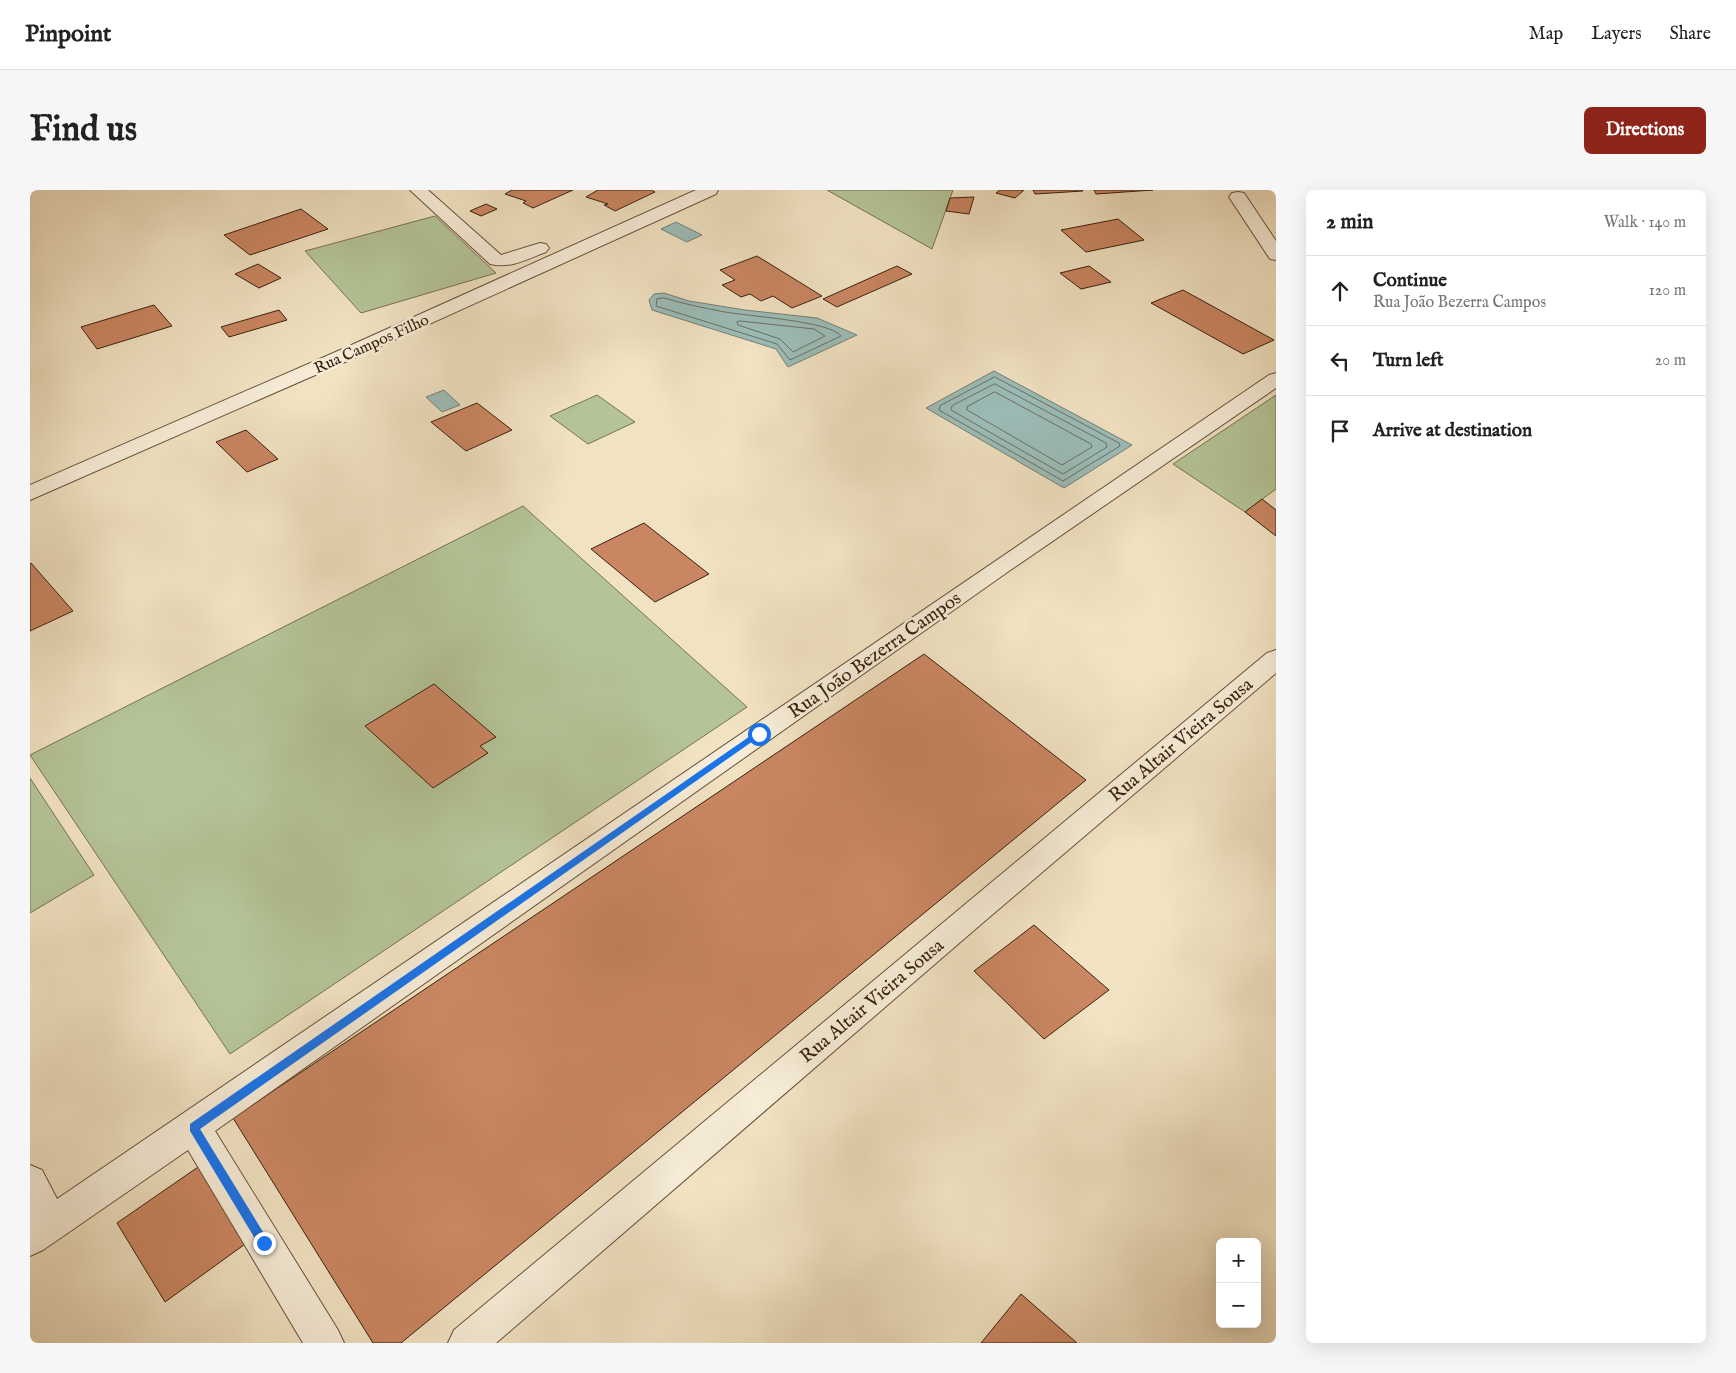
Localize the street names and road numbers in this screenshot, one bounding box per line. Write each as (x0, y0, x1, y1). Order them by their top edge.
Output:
street label: Rua Campos Filho (311, 310, 433, 379)
street label: Rua João Bezerra Campos (784, 587, 966, 724)
street label: Rua Altair Vieira Sousa (1104, 673, 1259, 808)
street label: Rua Altair Vieira Sousa (795, 934, 950, 1069)

